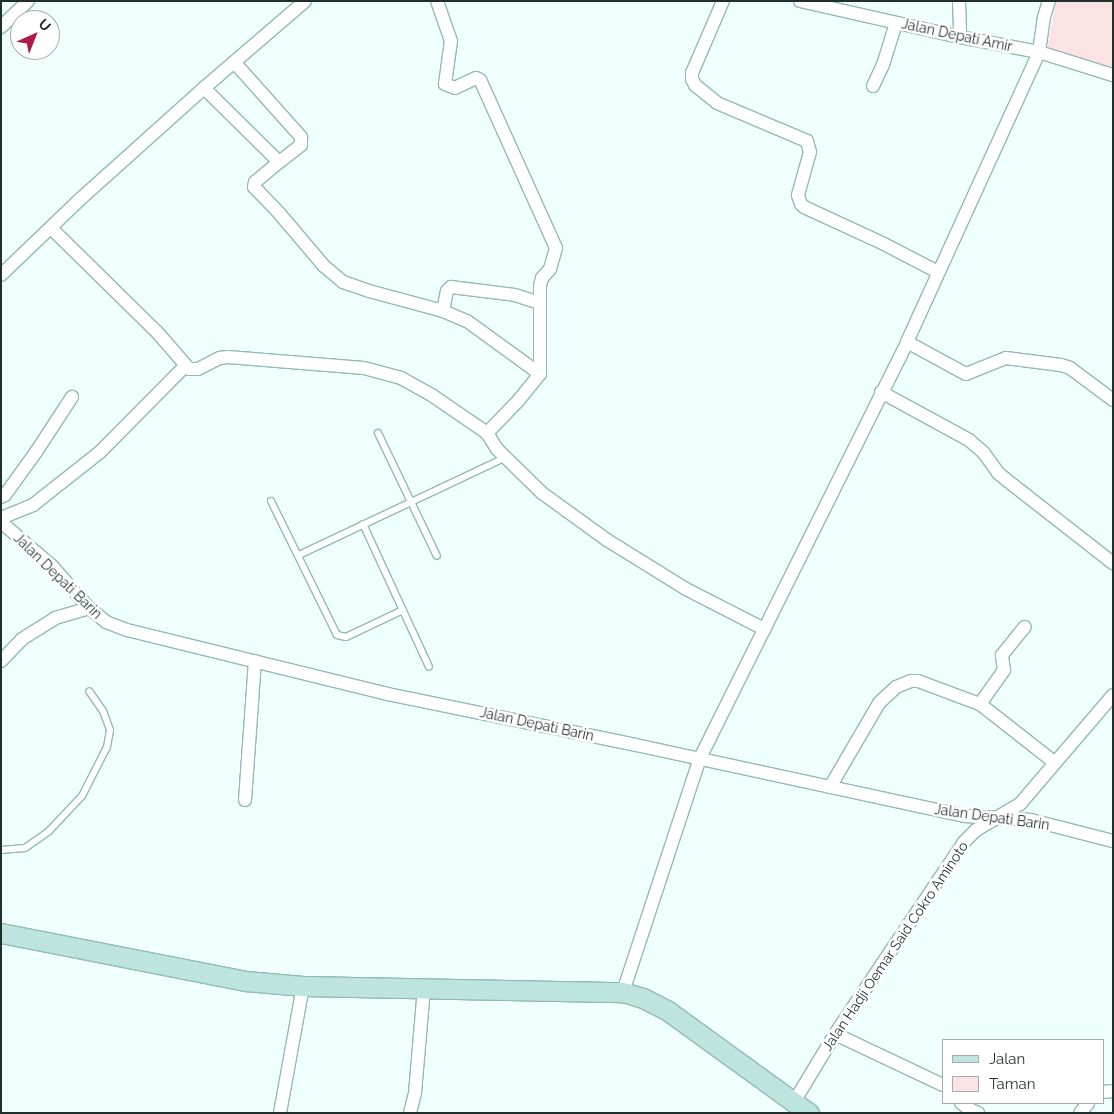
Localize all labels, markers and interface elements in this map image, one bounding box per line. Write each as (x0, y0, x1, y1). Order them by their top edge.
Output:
north arrow (10, 10, 60, 60)
street label: Jalan Depati Amir (900, 15, 1014, 55)
text: U (35, 16, 54, 34)
street label: Jalan Depati Barin (10, 530, 106, 622)
street label: Jalan Depati Barin (478, 704, 596, 744)
street label: Jalan Depati Barin (933, 801, 1051, 833)
street label: Jalan Hadji Oemar Said Cokro Aminoto (818, 838, 972, 1054)
legend (942, 1039, 1104, 1104)
text: Jalan (989, 1050, 1025, 1068)
text: Taman (989, 1075, 1035, 1093)

